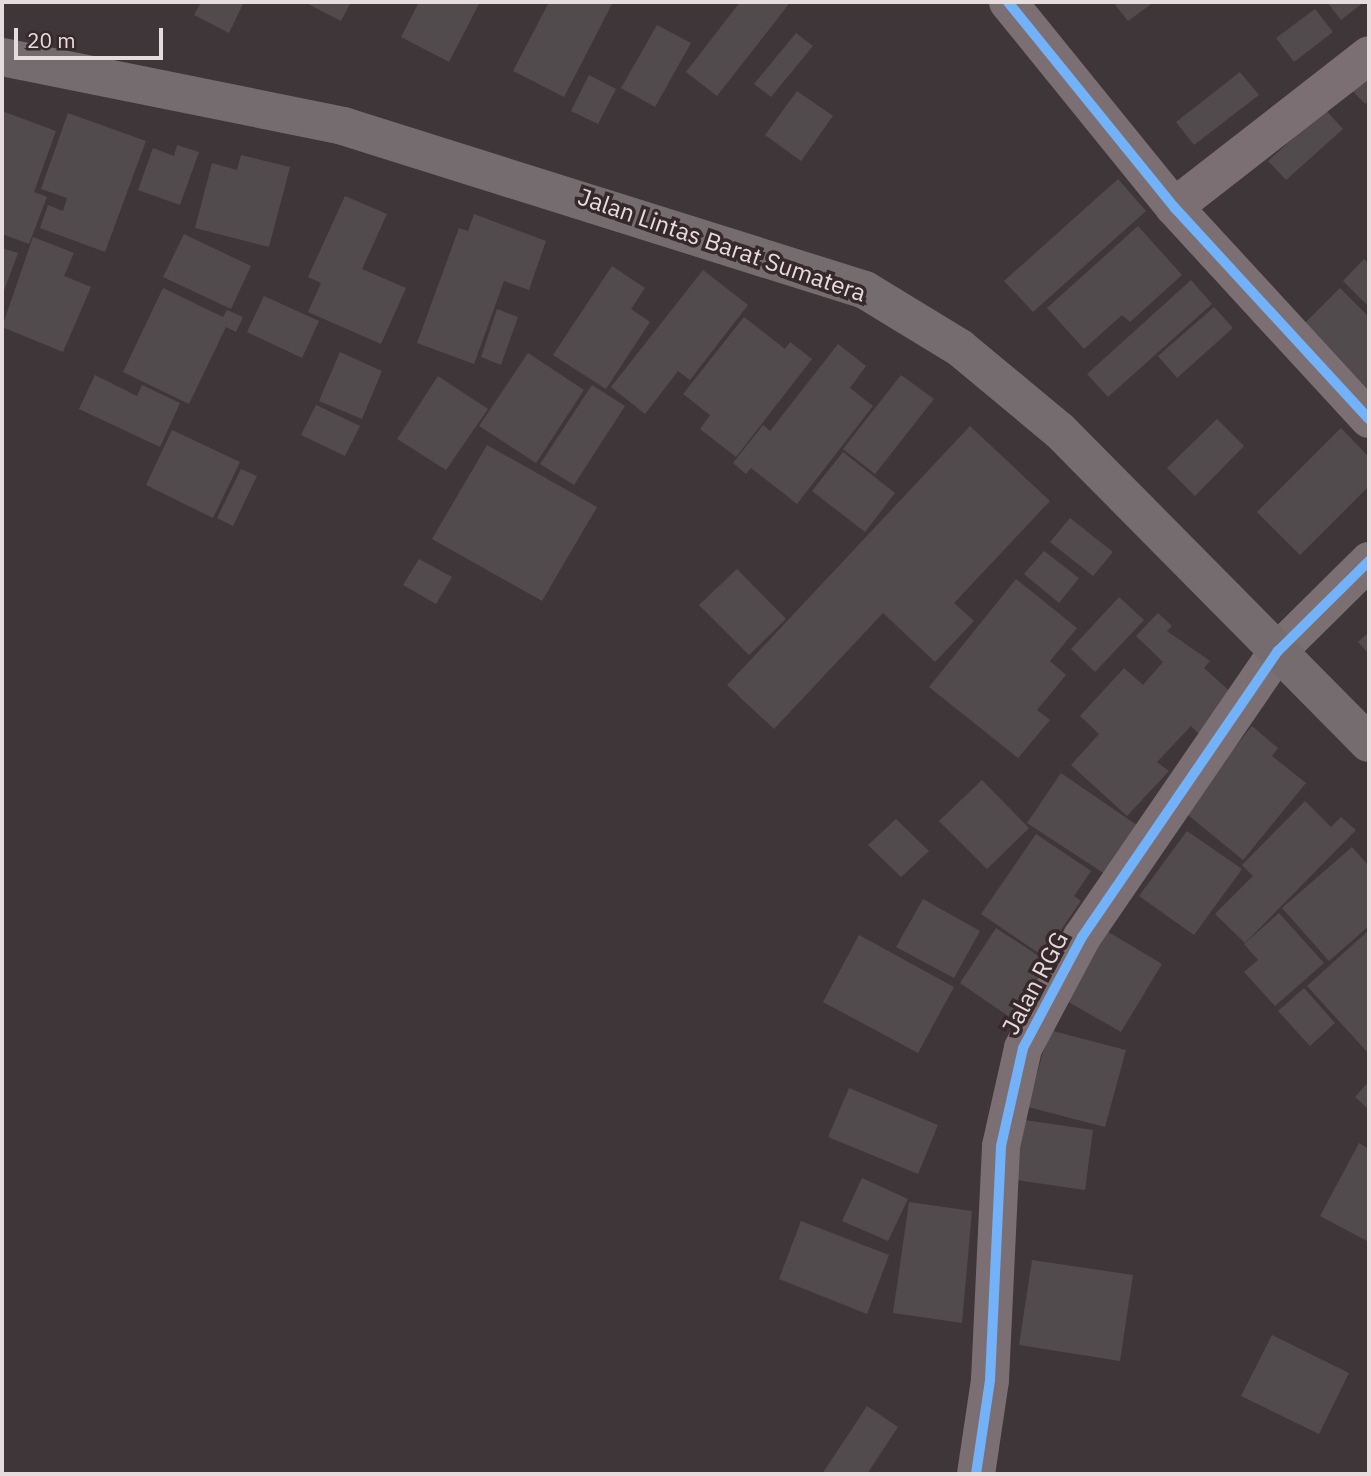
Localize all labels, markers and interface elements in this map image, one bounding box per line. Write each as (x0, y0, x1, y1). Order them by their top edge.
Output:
scale bar (18, 14, 166, 58)
text: 20 m (27, 26, 76, 54)
street label: Jalan Lintas Barat Sumatera (574, 182, 870, 308)
street label: Jalan RGG (996, 927, 1074, 1039)

